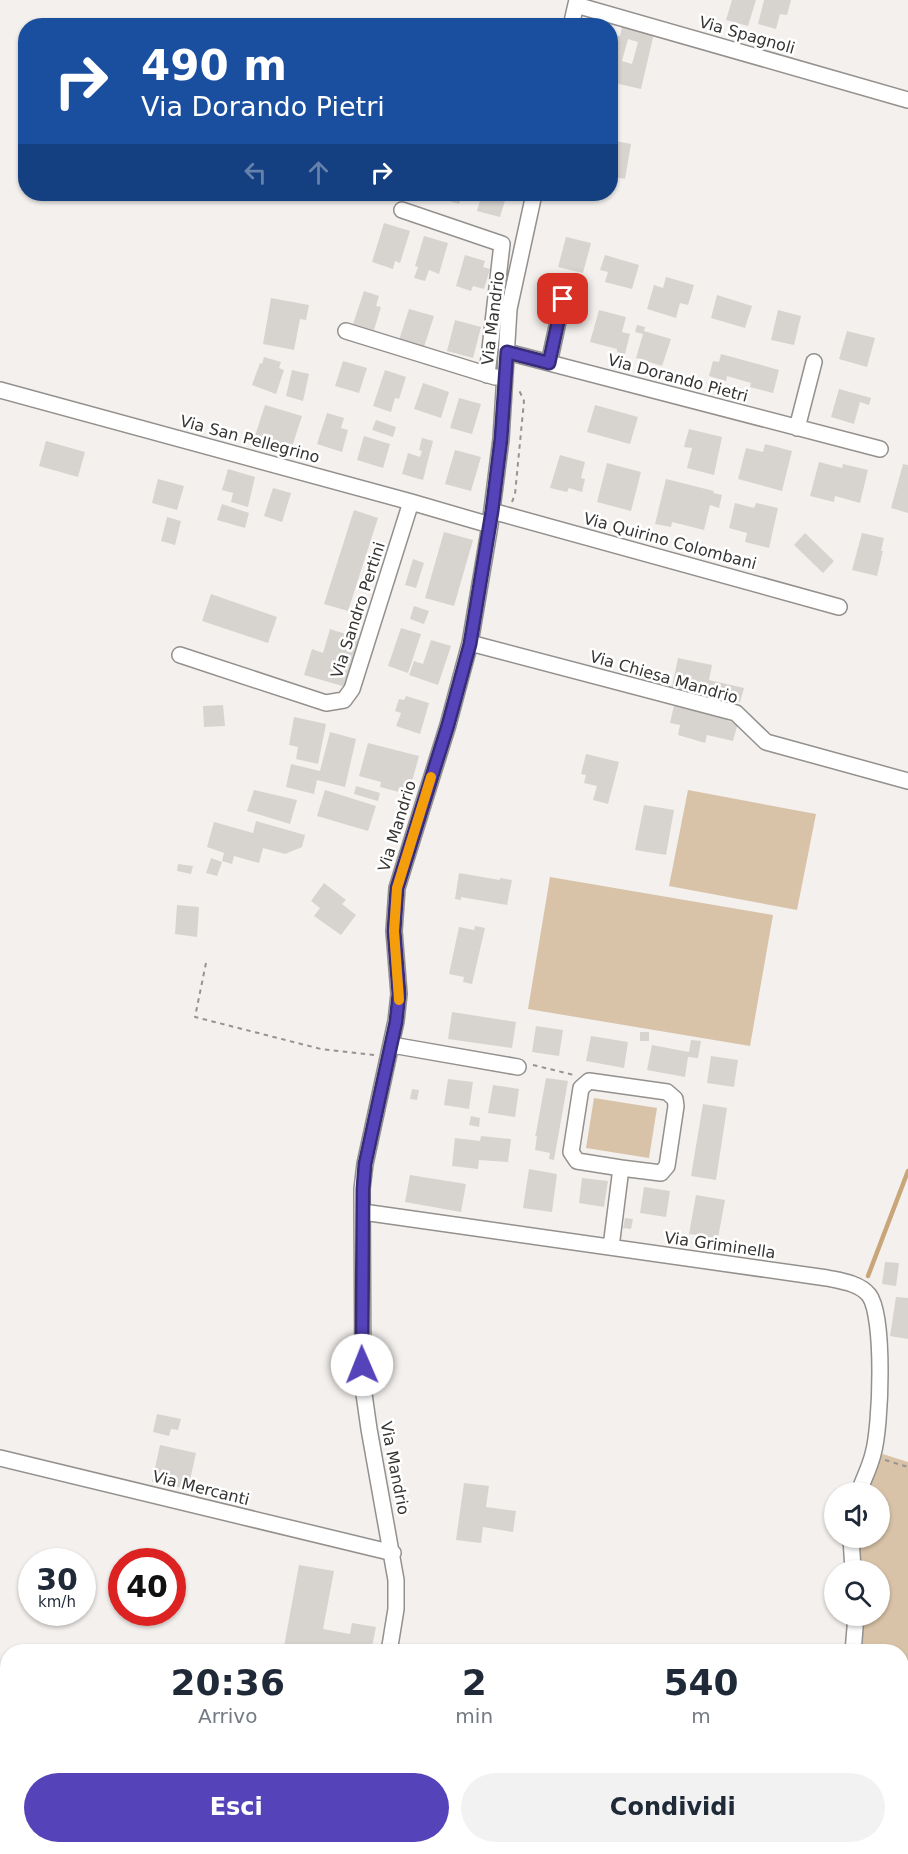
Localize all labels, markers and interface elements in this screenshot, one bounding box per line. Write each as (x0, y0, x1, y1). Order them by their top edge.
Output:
street label: Via Spagnoli (697, 12, 797, 58)
text: 490 m (141, 41, 287, 90)
icon: right (42, 42, 120, 120)
text: Via Dorando Pietri (141, 91, 385, 122)
icon: left (239, 156, 272, 189)
icon: ahead (302, 156, 335, 189)
icon: right (365, 156, 398, 189)
street label: Via Mandrio (478, 270, 508, 366)
pin (537, 273, 588, 324)
icon: arrive (546, 282, 579, 315)
street label: Via Dorando Pietri (606, 350, 750, 406)
street label: Via San Pellegrino (178, 411, 322, 467)
street label: Via Quirino Colombani (581, 509, 759, 573)
street label: Via Sandro Pertini (327, 539, 389, 681)
street label: Via Chiesa Mandrio (588, 647, 740, 707)
street label: Via Mandrio (374, 778, 420, 874)
street label: Via Griminella (663, 1228, 777, 1262)
position arrow (330, 1333, 394, 1397)
street label: Via Mandrio (377, 1420, 413, 1516)
street label: Via Mercanti (151, 1467, 251, 1509)
map controls (824, 1482, 890, 1626)
button: sound (824, 1482, 890, 1548)
speed limit sign: 40 (108, 1548, 186, 1626)
button: search (824, 1560, 890, 1626)
text: 30 (36, 1562, 78, 1597)
text: km/h (38, 1593, 76, 1611)
text: 20:36 (170, 1662, 285, 1703)
text: 2 (462, 1662, 487, 1703)
text: 540 (663, 1662, 739, 1703)
text: Arrivo (198, 1704, 257, 1728)
text: min (455, 1704, 493, 1728)
text: m (691, 1704, 711, 1728)
button: Esci (24, 1773, 449, 1842)
button: Condividi (461, 1773, 885, 1842)

